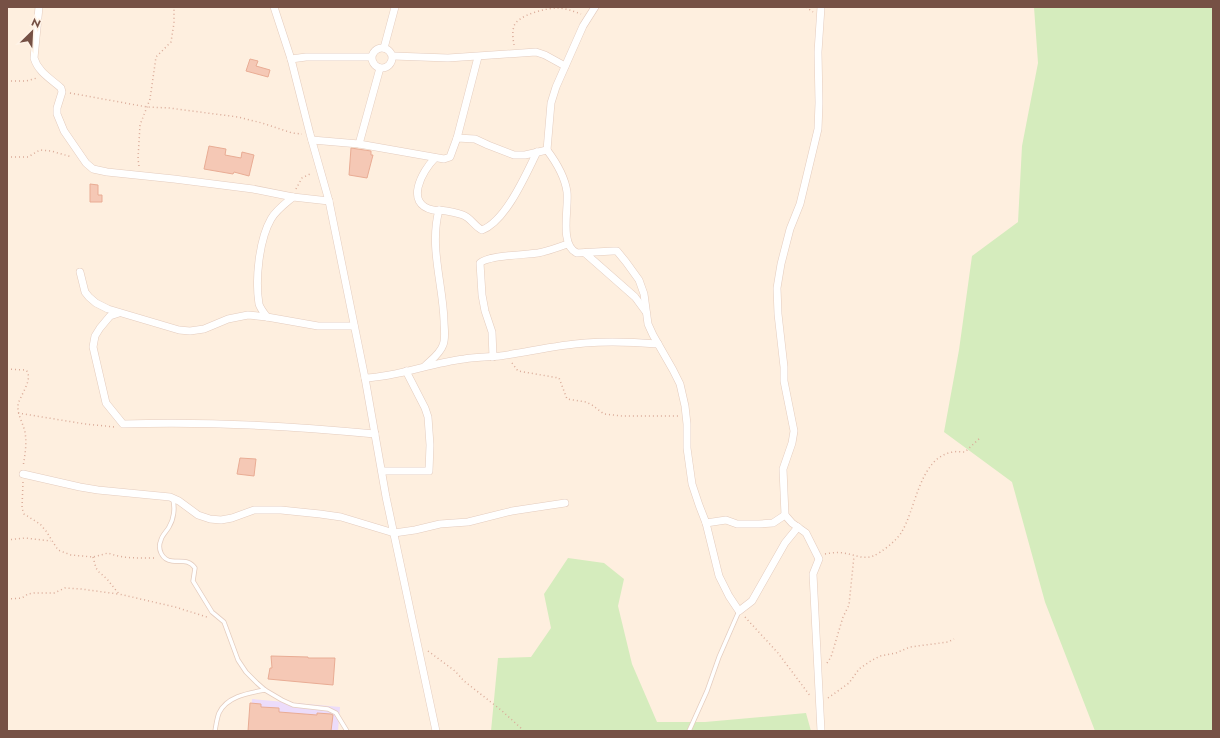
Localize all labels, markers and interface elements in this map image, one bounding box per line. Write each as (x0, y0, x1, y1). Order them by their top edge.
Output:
north arrow (12, 12, 52, 52)
text: N (29, 14, 43, 32)

